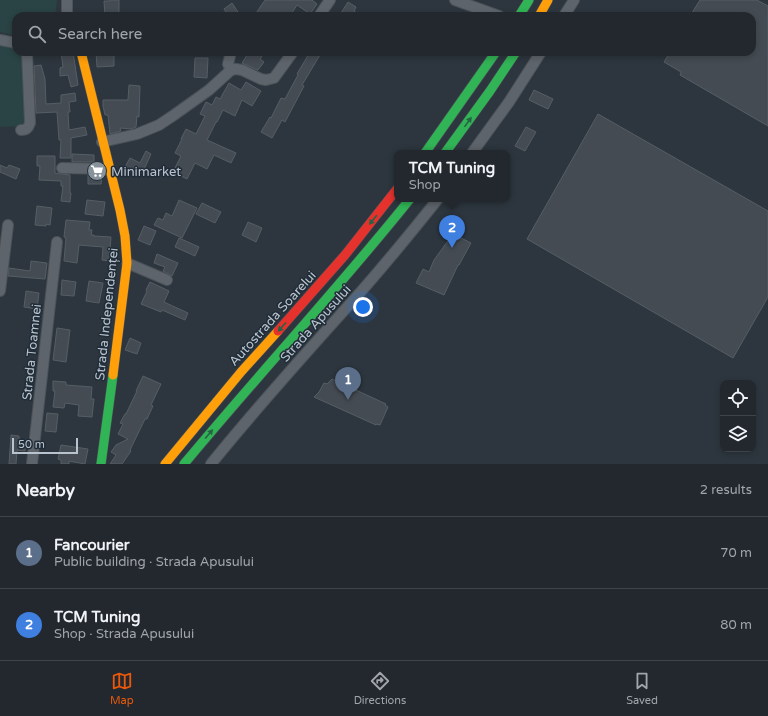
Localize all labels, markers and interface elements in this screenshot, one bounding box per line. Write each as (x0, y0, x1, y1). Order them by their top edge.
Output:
search box (12, 12, 756, 56)
icon: search (26, 23, 48, 45)
text: Search here (58, 25, 142, 43)
one-way arrow (464, 116, 472, 127)
popup (394, 150, 510, 202)
text: TCM Tuning (409, 159, 495, 177)
supermarket icon: Minimarket (86, 160, 108, 182)
place label: Minimarket (111, 164, 181, 180)
text: Shop (409, 177, 441, 193)
one-way arrow (369, 215, 377, 225)
pin: 2 (439, 215, 465, 248)
street label: Strada Independenței (92, 247, 122, 381)
street label: Autostrada Soarelui (226, 268, 320, 369)
street label: Strada Apusului (277, 282, 355, 365)
your location (353, 297, 373, 317)
street label: Strada Toamnei (19, 303, 45, 401)
one-way arrow (277, 322, 286, 332)
pin: 1 (335, 367, 361, 400)
map controls (720, 380, 756, 452)
button: locate (720, 380, 756, 416)
button: layers (720, 416, 756, 452)
one-way arrow (204, 428, 213, 439)
scale bar (12, 436, 78, 455)
text: 50 m (18, 438, 45, 451)
text: Nearby (16, 480, 75, 501)
text: 2 results (700, 482, 752, 498)
text: Fancourier (54, 536, 129, 554)
text: 1 (25, 545, 33, 561)
text: 70 m (720, 545, 752, 561)
text: Public building · Strada Apusului (54, 554, 254, 570)
text: TCM Tuning (54, 608, 140, 626)
text: 2 (25, 617, 33, 633)
text: 80 m (720, 617, 752, 633)
text: Shop · Strada Apusului (54, 626, 194, 642)
tab: Map (110, 670, 134, 707)
tab: Directions (354, 670, 406, 707)
tab: Saved (626, 670, 658, 707)

